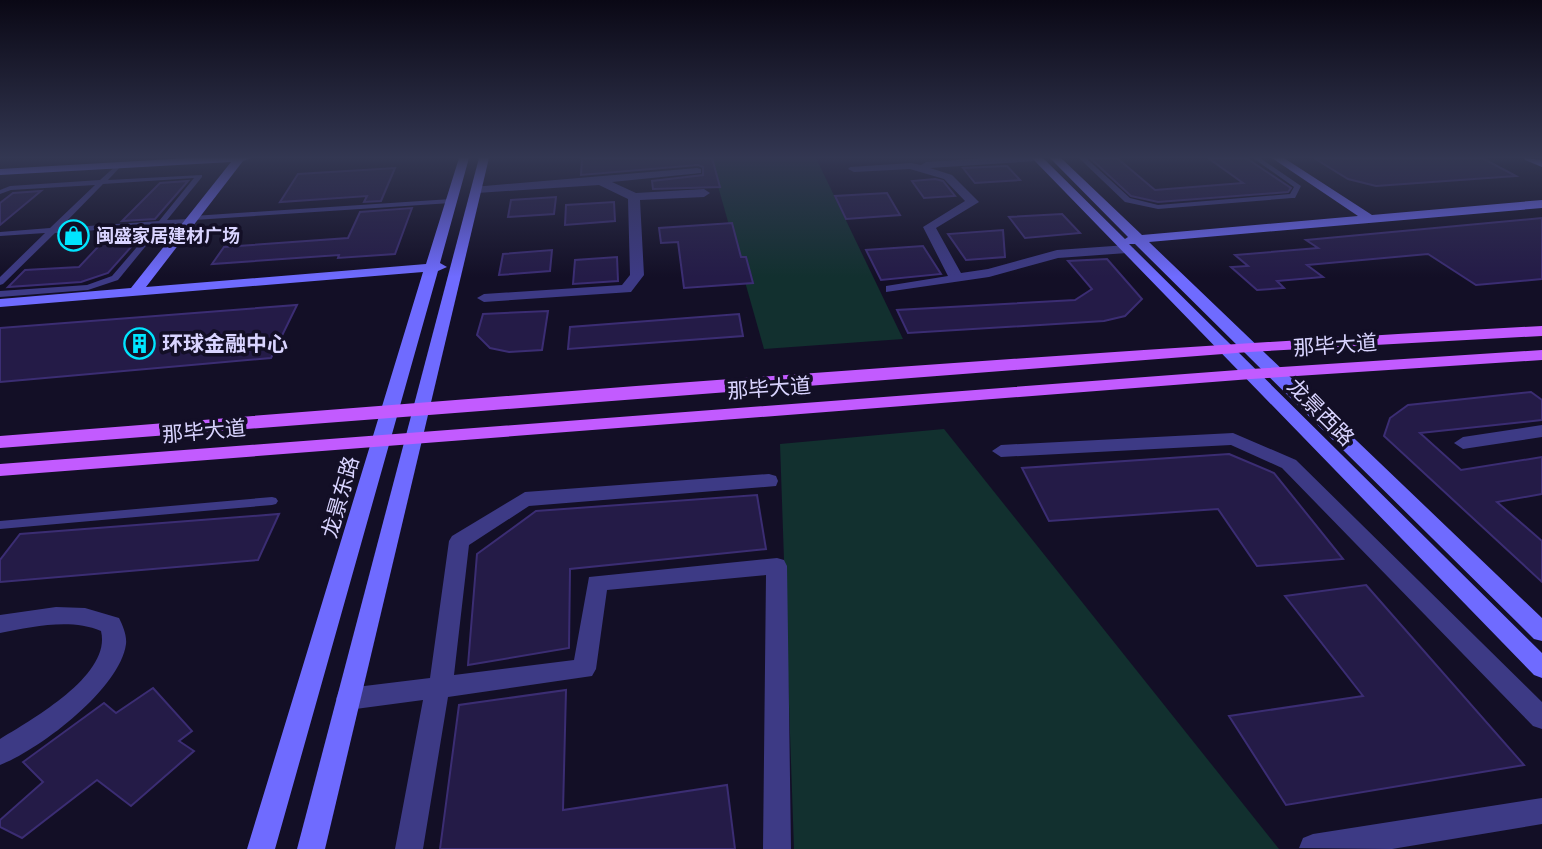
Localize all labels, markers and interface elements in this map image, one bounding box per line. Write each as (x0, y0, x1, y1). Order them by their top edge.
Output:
shop icon: 闽盛家居建材广场 (56, 218, 90, 252)
place label: 闽盛家居建材广场 (96, 224, 240, 247)
building icon: 环球金融中心 (122, 326, 156, 360)
street label: 那毕大道 (1292, 329, 1378, 361)
place label: 环球金融中心 (162, 330, 288, 357)
street label: 那毕大道 (726, 372, 812, 404)
street label: 龙景西路 (1282, 373, 1360, 451)
street label: 那毕大道 (161, 414, 247, 448)
street label: 龙景东路 (315, 453, 365, 541)

